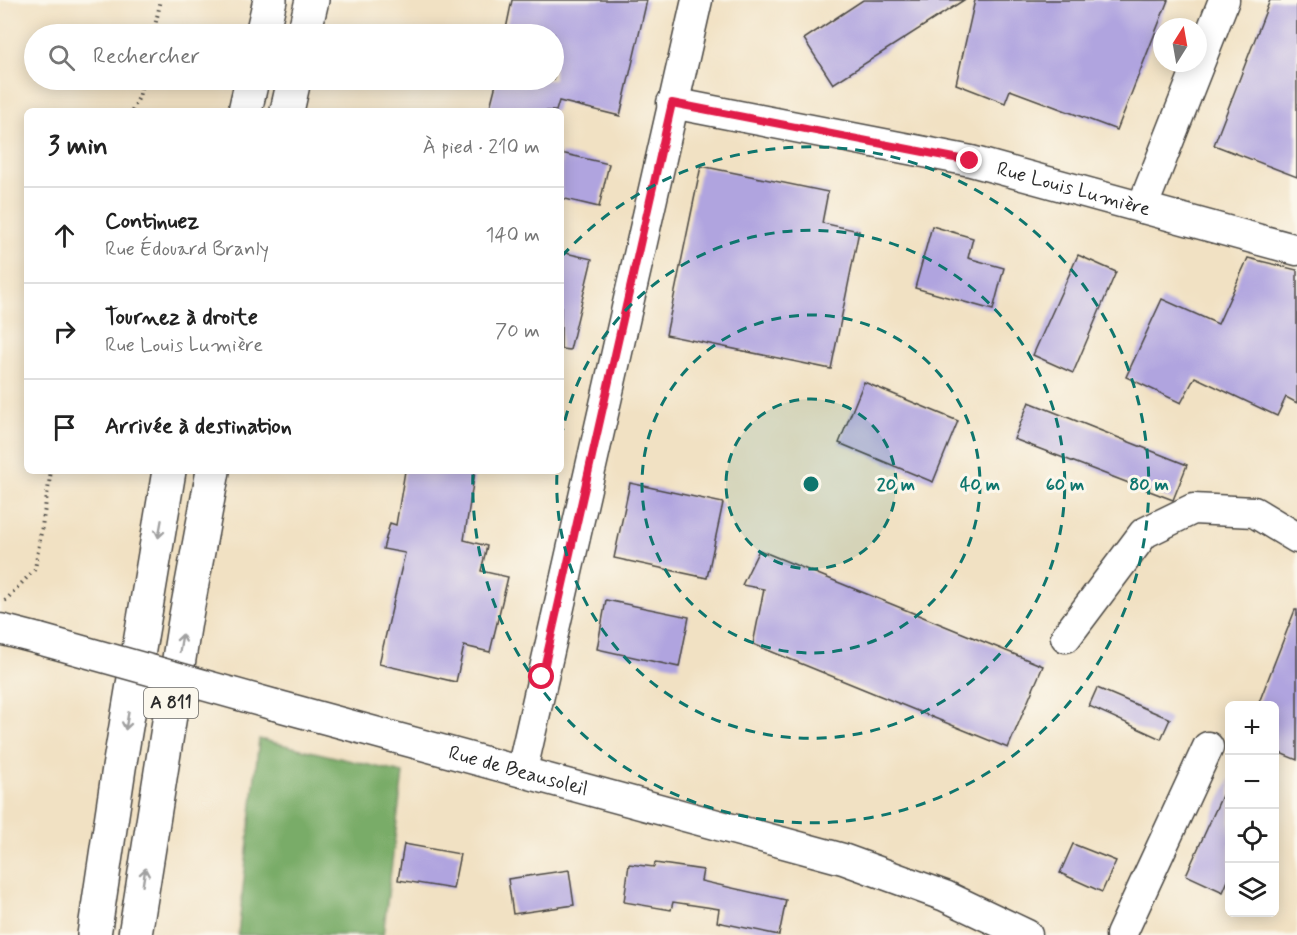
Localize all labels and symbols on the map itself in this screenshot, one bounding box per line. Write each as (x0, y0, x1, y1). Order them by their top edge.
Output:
north arrow (1153, 18, 1207, 72)
route end (956, 147, 982, 173)
street label: Rue Louis Lumière (994, 155, 1154, 223)
text: 20 m (877, 473, 915, 497)
text: 40 m (960, 473, 1000, 497)
text: 60 m (1046, 473, 1084, 497)
text: 80 m (1129, 473, 1169, 497)
centre of rings (801, 474, 821, 494)
one-way arrow (154, 518, 165, 538)
one-way arrow (176, 634, 187, 653)
route start (528, 663, 554, 689)
road number: A 811 (144, 688, 198, 718)
one-way arrow (121, 711, 132, 730)
street label: Rue de Beausoleil (445, 739, 591, 803)
one-way arrow (138, 868, 149, 888)

